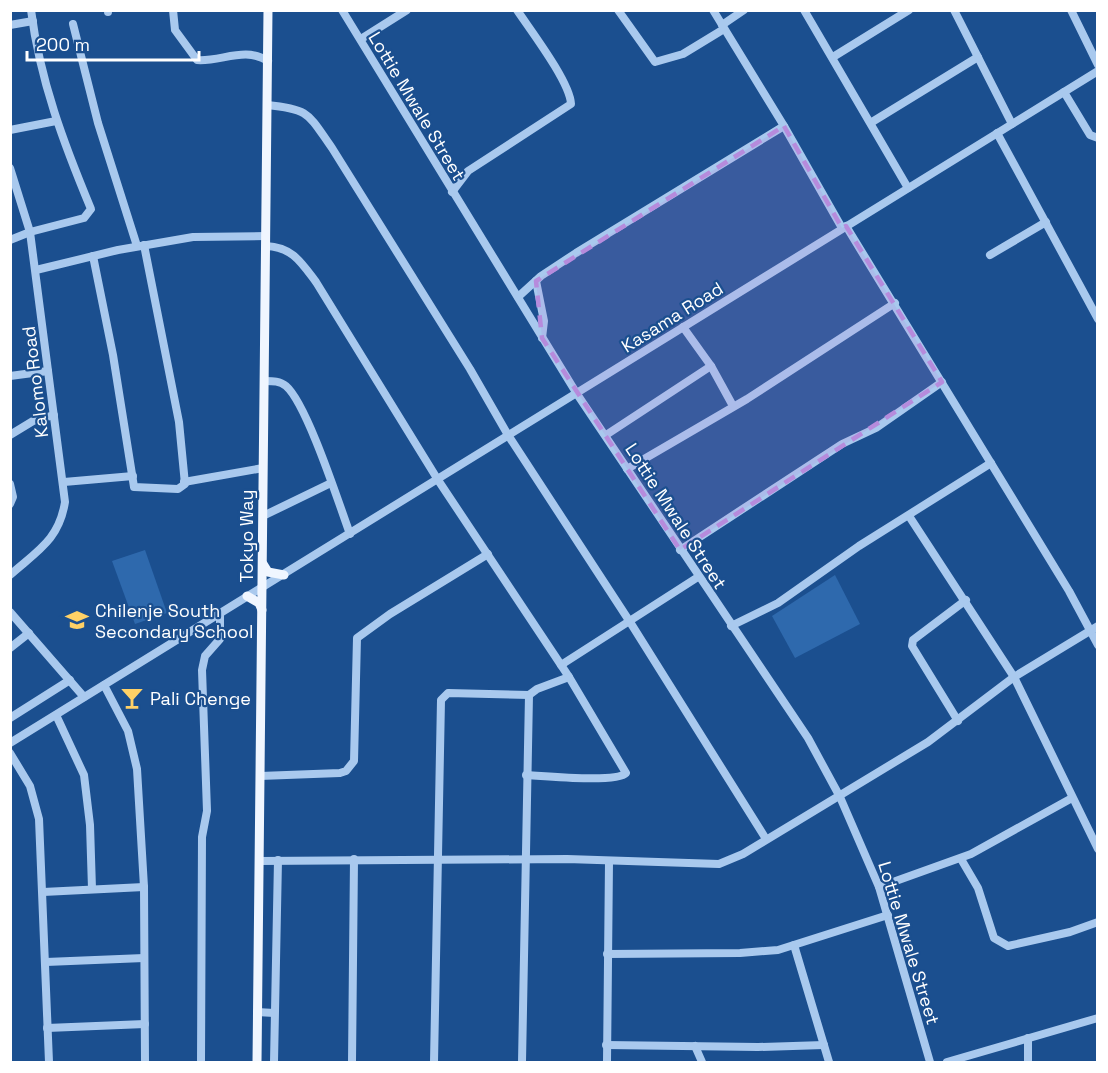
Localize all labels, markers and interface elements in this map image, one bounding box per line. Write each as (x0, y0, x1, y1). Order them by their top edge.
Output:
scale bar (27, 24, 200, 62)
street label: Lottie Mwale Street (363, 27, 471, 185)
text: 200 m (36, 33, 90, 56)
street label: Kasama Road (617, 277, 727, 357)
street label: Kalomo Road (17, 325, 53, 439)
street label: Lottie Mwale Street (620, 439, 732, 593)
street label: Tokyo Way (235, 490, 258, 582)
place label: Chilenje South Secondary School (95, 599, 253, 643)
school or university icon: Chilenje South Secondary School (64, 607, 90, 633)
bar icon: Pali Chenge (119, 685, 145, 711)
place label: Pali Chenge (150, 687, 251, 710)
street label: Lottie Mwale Street (873, 859, 945, 1027)

